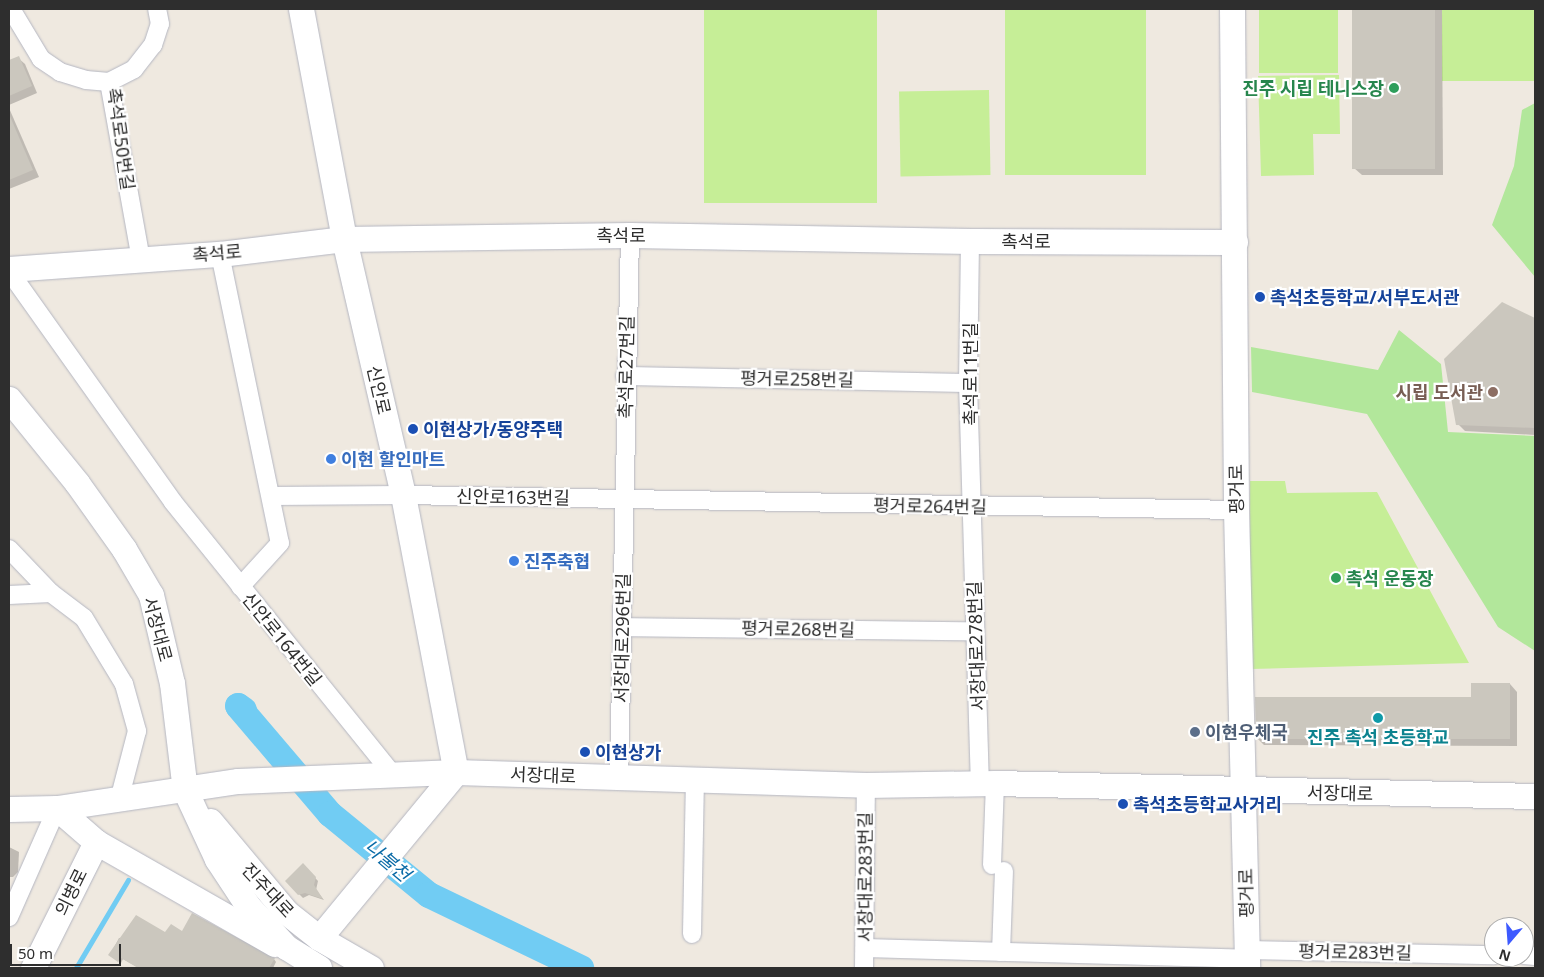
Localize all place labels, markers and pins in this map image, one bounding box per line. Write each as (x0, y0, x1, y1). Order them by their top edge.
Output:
place label: 진주 시립 테니스장 (1242, 77, 1384, 99)
marker: 진주 시립 테니스장 (1388, 82, 1400, 94)
place label: 촉석초등학교/서부도서관 (1270, 286, 1460, 308)
marker: 촉석초등학교/서부도서관 (1254, 291, 1266, 303)
place label: 시립 도서관 (1396, 381, 1483, 403)
marker: 시립 도서관 (1487, 386, 1499, 398)
place label: 이현상가/동양주택 (423, 418, 563, 440)
marker: 이현상가/동양주택 (407, 423, 419, 435)
place label: 이현 할인마트 (341, 448, 445, 470)
marker: 이현 할인마트 (325, 453, 337, 465)
place label: 진주축협 (524, 550, 590, 572)
marker: 진주축협 (508, 555, 520, 567)
place label: 촉석 운동장 (1346, 567, 1433, 589)
marker: 촉석 운동장 (1330, 572, 1342, 584)
marker: 진주 촉석 초등학교 (1372, 712, 1384, 724)
place label: 이현우체국 (1205, 721, 1288, 743)
marker: 이현우체국 (1189, 726, 1201, 738)
place label: 진주 촉석 초등학교 (1307, 726, 1449, 748)
place label: 이현상가 (595, 741, 661, 763)
marker: 이현상가 (579, 746, 591, 758)
place label: 촉석초등학교사거리 (1133, 793, 1282, 815)
marker: 촉석초등학교사거리 (1117, 798, 1129, 810)

